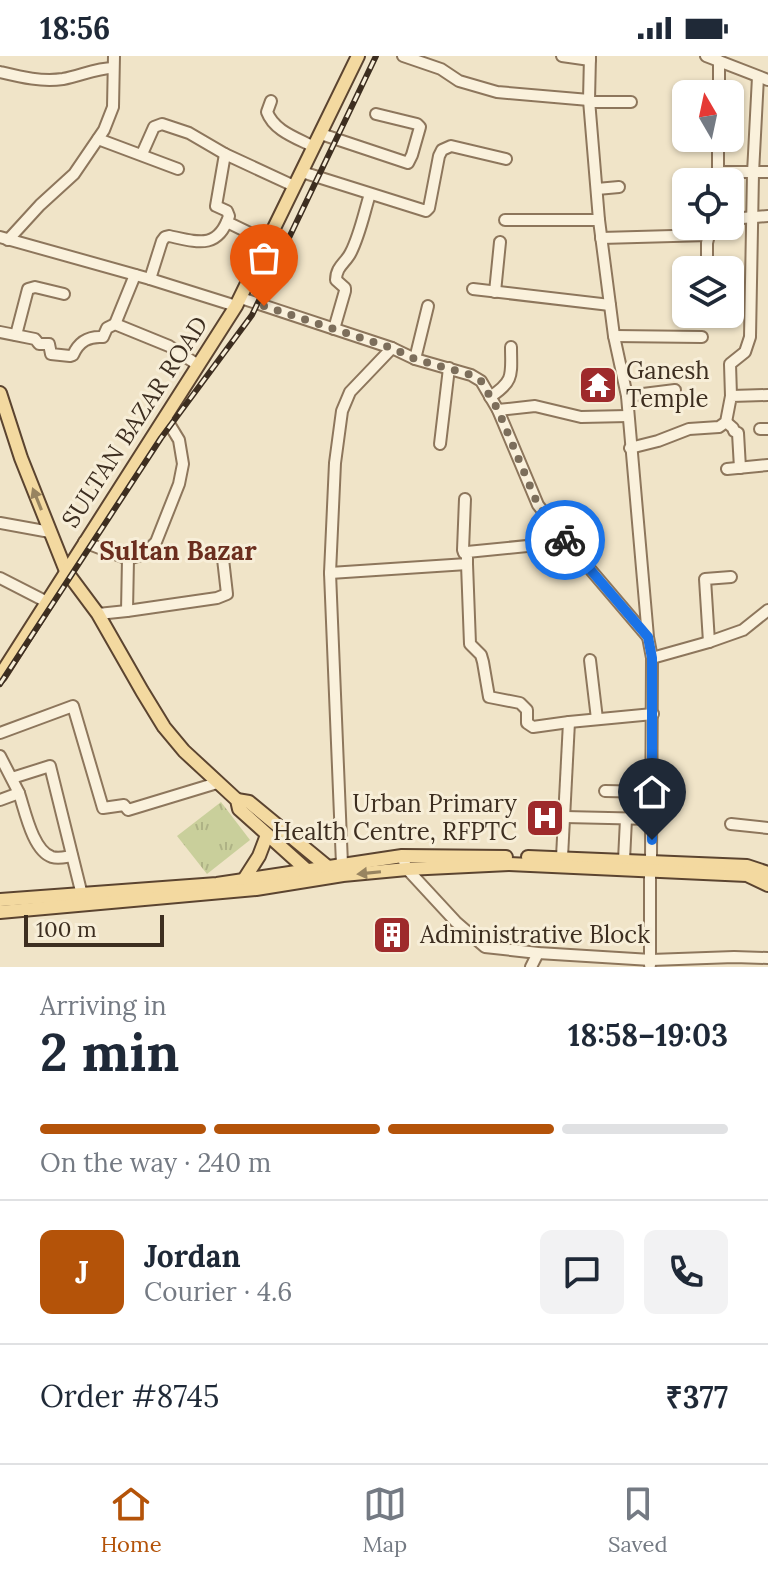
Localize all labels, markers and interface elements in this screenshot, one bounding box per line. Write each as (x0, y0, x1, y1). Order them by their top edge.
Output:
text: 18:56 (40, 9, 110, 47)
north arrow (672, 80, 744, 152)
map controls (672, 80, 744, 328)
button: locate (672, 168, 744, 240)
pin (230, 224, 298, 306)
icon: bag (242, 236, 286, 280)
button: layers (672, 256, 744, 328)
street label: SULTAN BAZAR ROAD (55, 310, 215, 533)
place label: Ganesh Temple (626, 355, 710, 414)
temple icon: Ganesh Temple (577, 364, 619, 406)
one-way arrow (31, 487, 44, 511)
courier (525, 500, 605, 580)
icon: bike (543, 518, 587, 562)
district label: Sultan Bazar (99, 534, 257, 567)
pin (618, 758, 686, 840)
icon: home (630, 770, 674, 814)
place label: Urban Primary Health Centre, RFPTC (273, 788, 517, 847)
hospital icon: Urban Primary Health Centre, RFPTC (524, 797, 566, 839)
one-way arrow (357, 866, 382, 879)
scale bar (24, 911, 164, 947)
building icon: Administrative Block (371, 914, 413, 956)
text: 100 m (36, 915, 97, 943)
place label: Administrative Block (419, 919, 650, 950)
text: Arriving in (40, 989, 167, 1022)
text: 18:58–19:03 (568, 1016, 728, 1054)
text: 2 min (40, 1019, 179, 1085)
text: On the way · 240 m (40, 1146, 271, 1179)
button: chat (540, 1230, 624, 1314)
button: phone (644, 1230, 728, 1314)
text: Jordan (144, 1237, 241, 1275)
text: J (75, 1253, 89, 1291)
text: Courier · 4.6 (144, 1275, 292, 1308)
text: Order #8745 (40, 1377, 219, 1415)
text: ₹377 (665, 1378, 728, 1416)
tab: Home (100, 1482, 162, 1558)
tab: Map (362, 1482, 407, 1558)
tab: Saved (608, 1482, 668, 1558)

